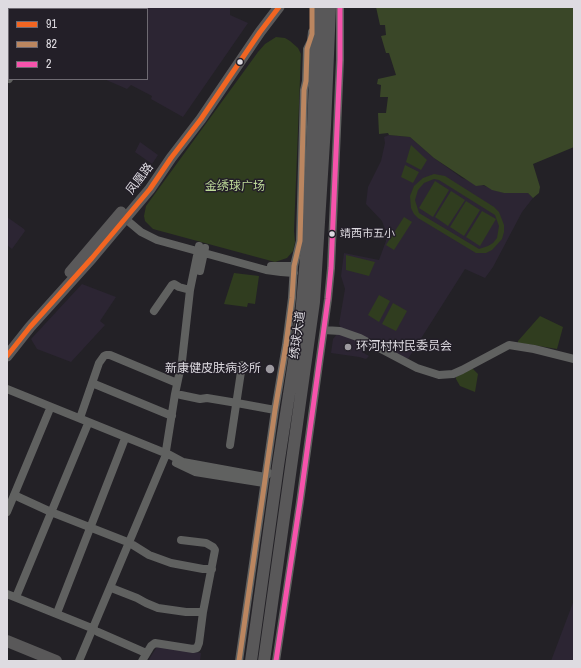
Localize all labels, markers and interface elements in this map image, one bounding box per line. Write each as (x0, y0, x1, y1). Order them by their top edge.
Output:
legend (8, 8, 148, 80)
text: 91 (46, 16, 57, 32)
text: 82 (46, 36, 57, 52)
text: 2 (46, 56, 51, 72)
unlabelled marker (235, 57, 245, 67)
street label: 凤凰路 (123, 160, 157, 198)
park label: 金绣球广场 (205, 180, 265, 194)
place label: 靖西市五小 (340, 227, 395, 241)
marker: 靖西市五小 (327, 229, 337, 239)
street label: 绣球大道 (288, 310, 308, 360)
place label: 环河村村民委员会 (356, 340, 452, 354)
marker: 环河村村民委员会 (343, 342, 353, 352)
place label: 新康健皮肤病诊所 (165, 362, 261, 376)
marker: 新康健皮肤病诊所 (264, 363, 276, 375)

